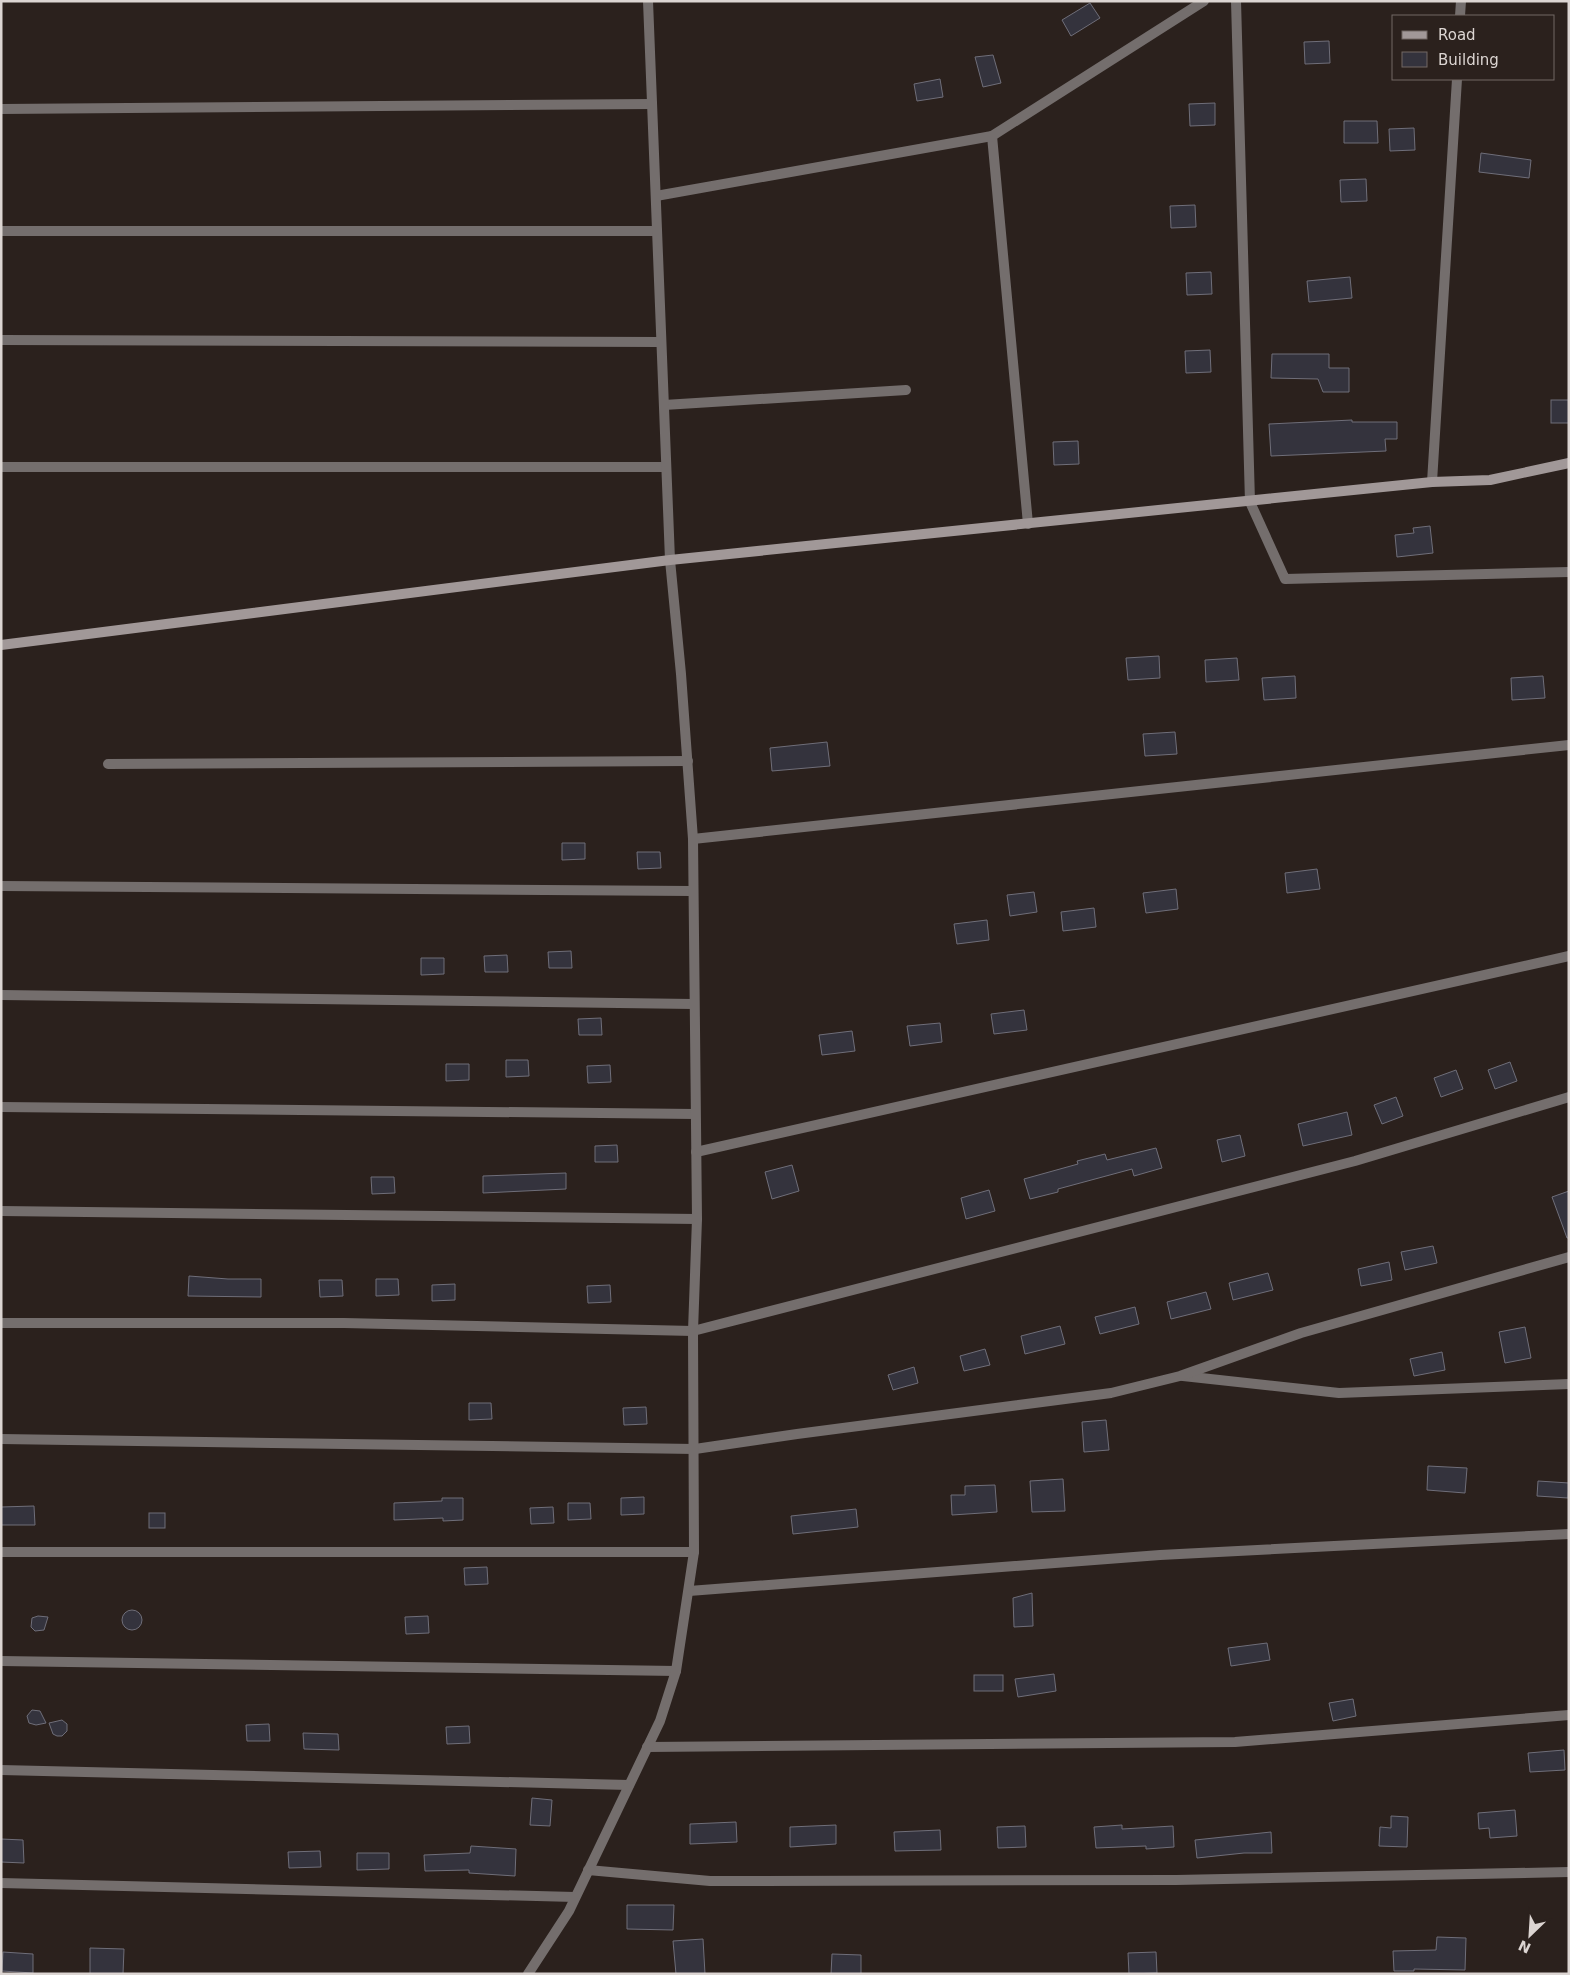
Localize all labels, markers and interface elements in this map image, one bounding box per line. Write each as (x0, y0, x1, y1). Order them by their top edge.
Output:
legend (1392, 15, 1555, 80)
text: Road (1438, 26, 1476, 44)
text: Building (1438, 51, 1499, 69)
north arrow (1505, 1910, 1555, 1960)
text: N (1516, 1937, 1533, 1957)

